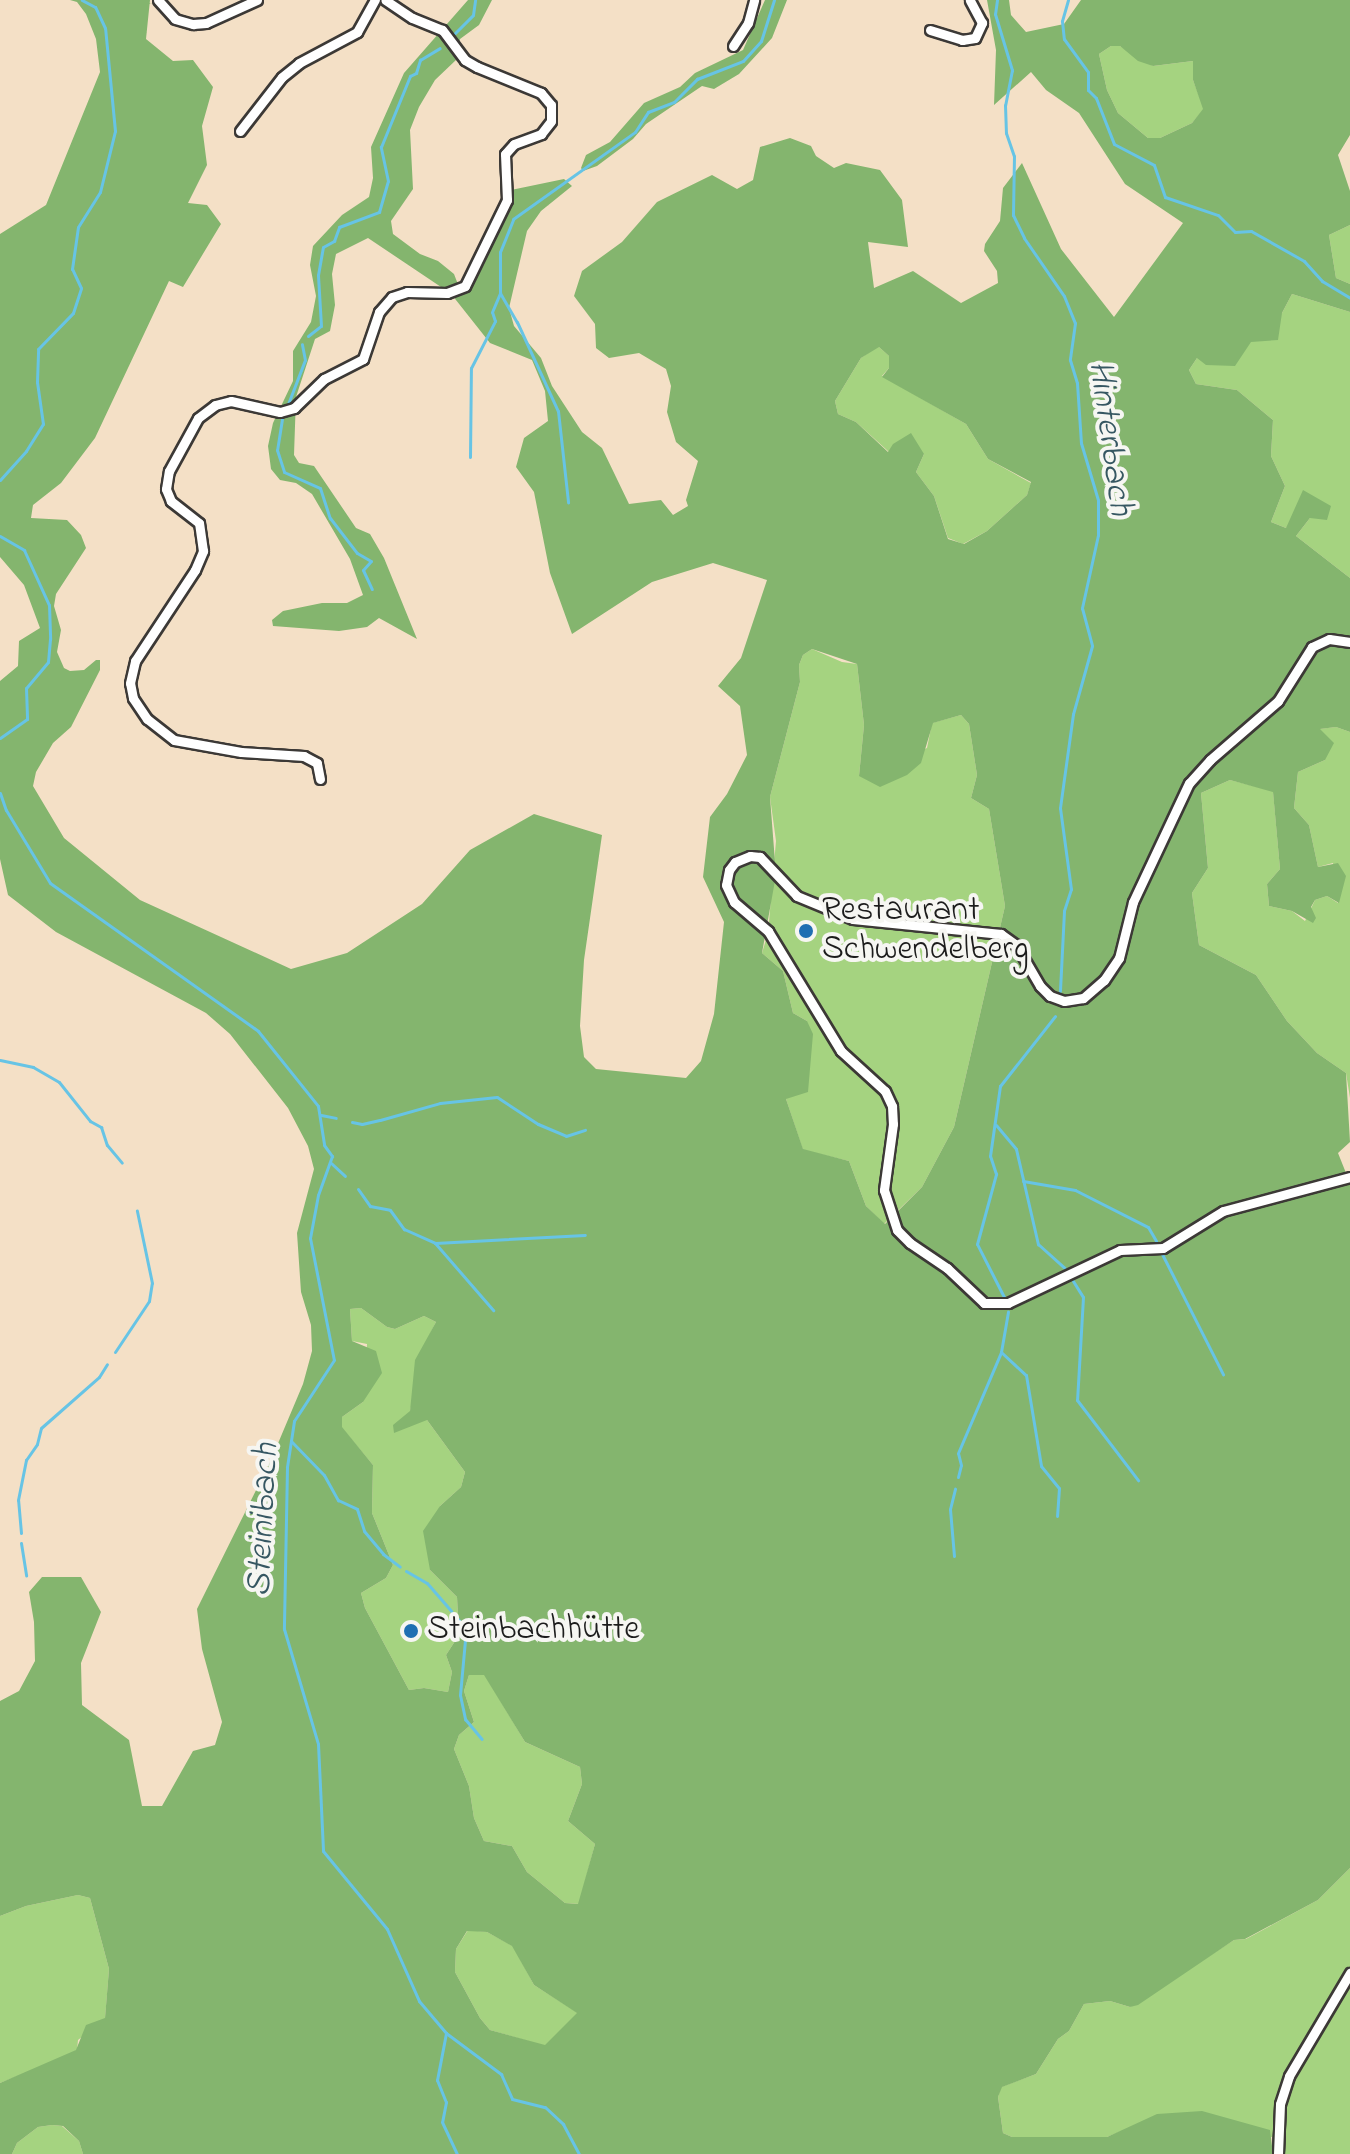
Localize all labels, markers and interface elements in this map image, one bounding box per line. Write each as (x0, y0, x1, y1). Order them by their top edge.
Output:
water label: Hinterbach (1077, 358, 1141, 518)
place label: Restaurant Schwendelberg (822, 891, 1028, 970)
marker: Restaurant Schwendelberg (797, 922, 815, 940)
water label: Steinibach (238, 1442, 290, 1598)
place label: Steinbachhütte (427, 1611, 639, 1651)
marker: Steinbachhütte (402, 1622, 420, 1640)

